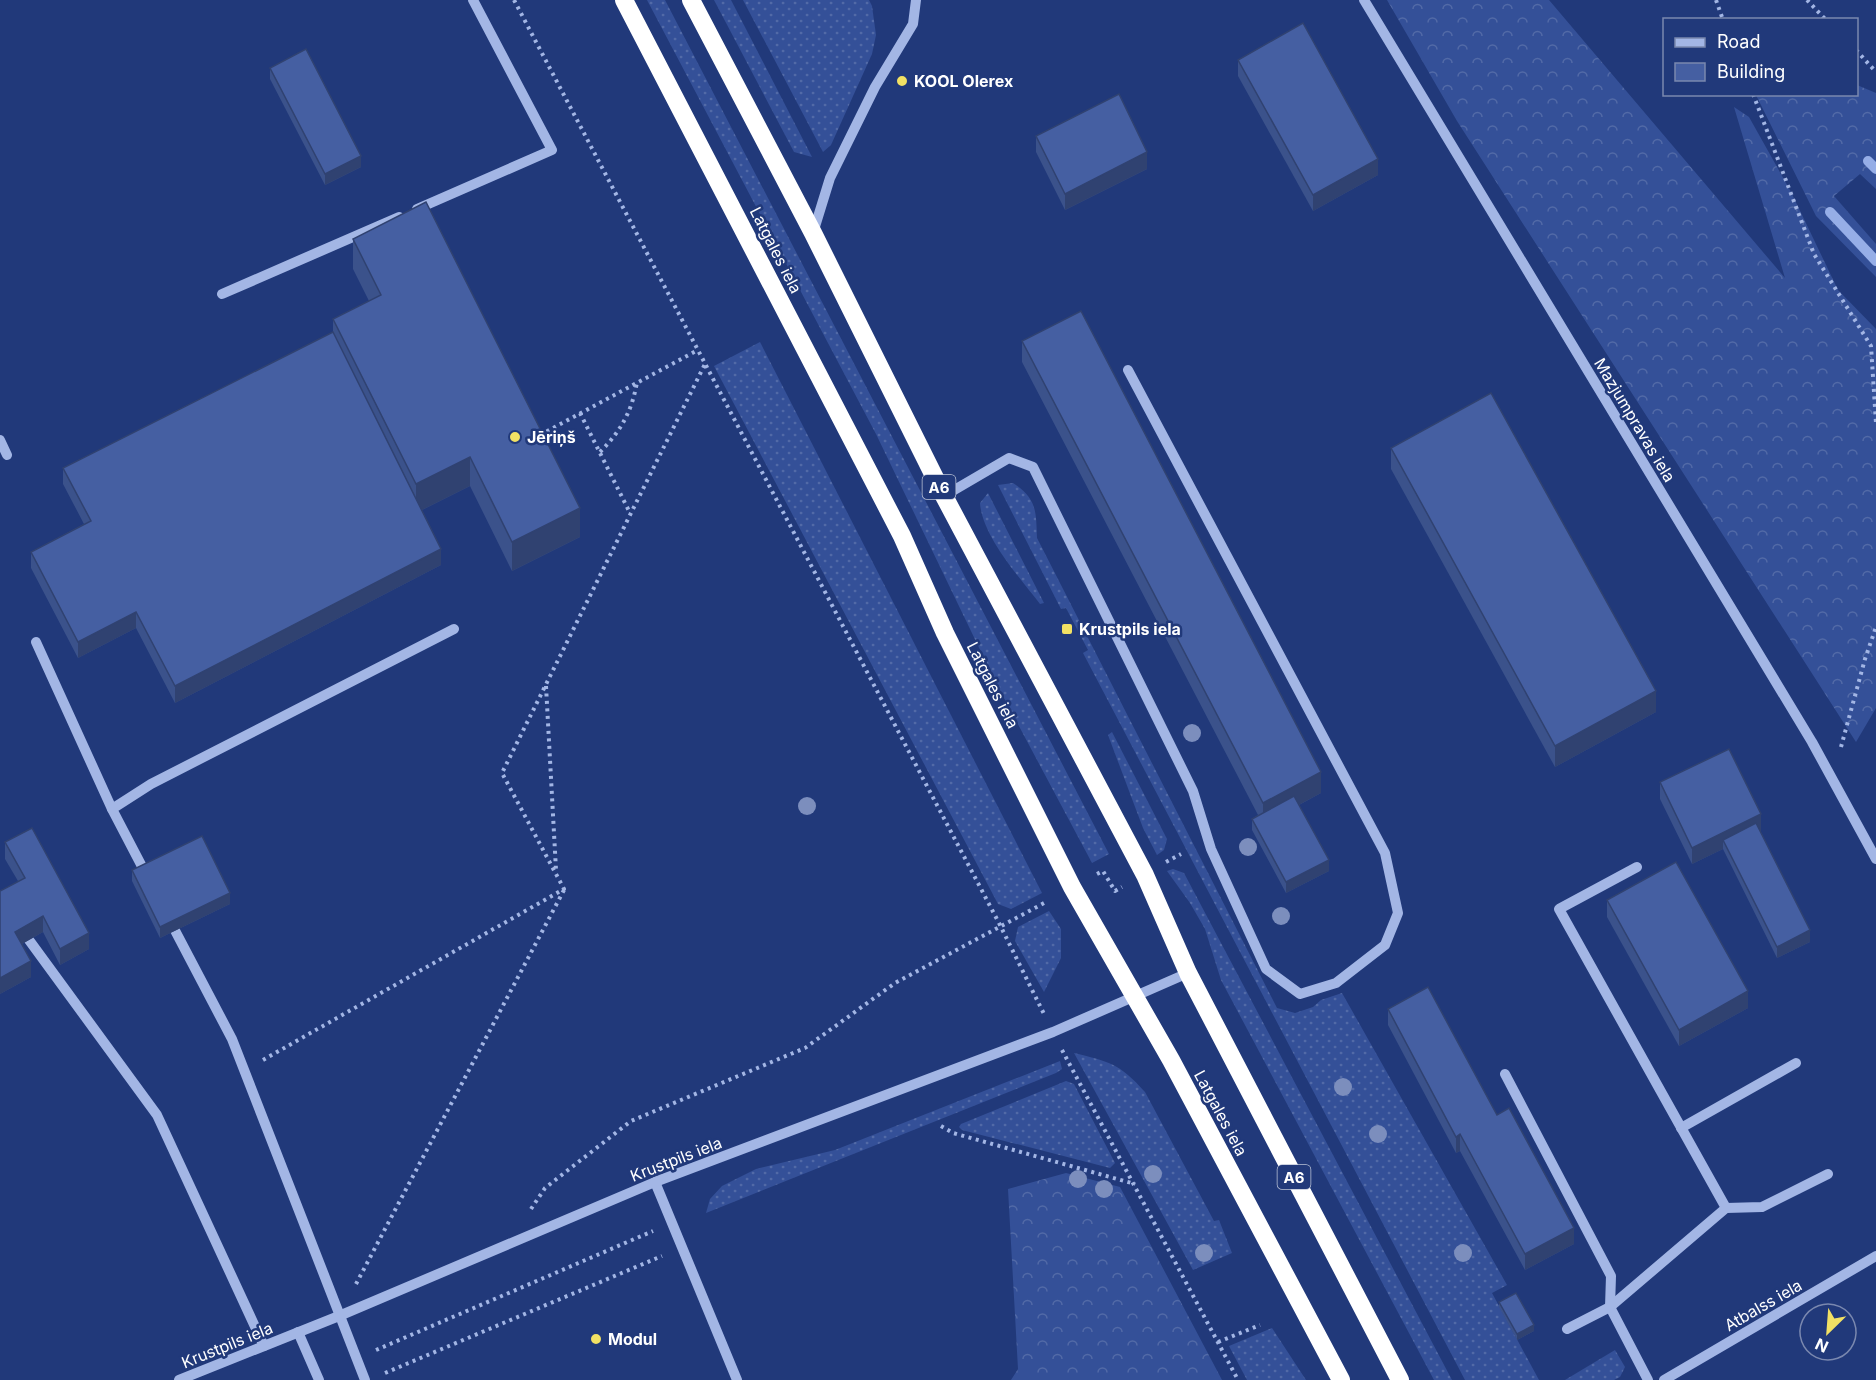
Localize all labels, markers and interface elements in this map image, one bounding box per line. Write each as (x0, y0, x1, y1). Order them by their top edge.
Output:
legend (1663, 18, 1858, 96)
text: Road (1717, 31, 1760, 52)
text: Building (1717, 61, 1785, 82)
place label: KOOL Olerex (914, 71, 1013, 91)
marker: KOOL Olerex (895, 74, 909, 88)
street label: Latgales iela (746, 204, 806, 296)
street label: Mazjumpravas iela (1590, 354, 1680, 486)
place label: Jēriņš (527, 427, 576, 447)
marker: Jēriņš (508, 430, 522, 444)
road number: A6 (922, 475, 956, 499)
place label: Krustpils iela (1079, 619, 1181, 639)
marker: Krustpils iela (1060, 622, 1074, 636)
street label: Latgales iela (963, 639, 1023, 731)
street label: Latgales iela (1190, 1067, 1252, 1159)
street label: Krustpils iela (627, 1132, 725, 1186)
road number: A6 (1278, 1165, 1310, 1189)
street label: Atbalss iela (1721, 1275, 1805, 1335)
north arrow (1798, 1302, 1858, 1362)
street label: Krustpils iela (179, 1318, 275, 1372)
place label: Modul (608, 1329, 657, 1349)
marker: Modul (589, 1332, 603, 1346)
text: N (1812, 1334, 1831, 1357)

